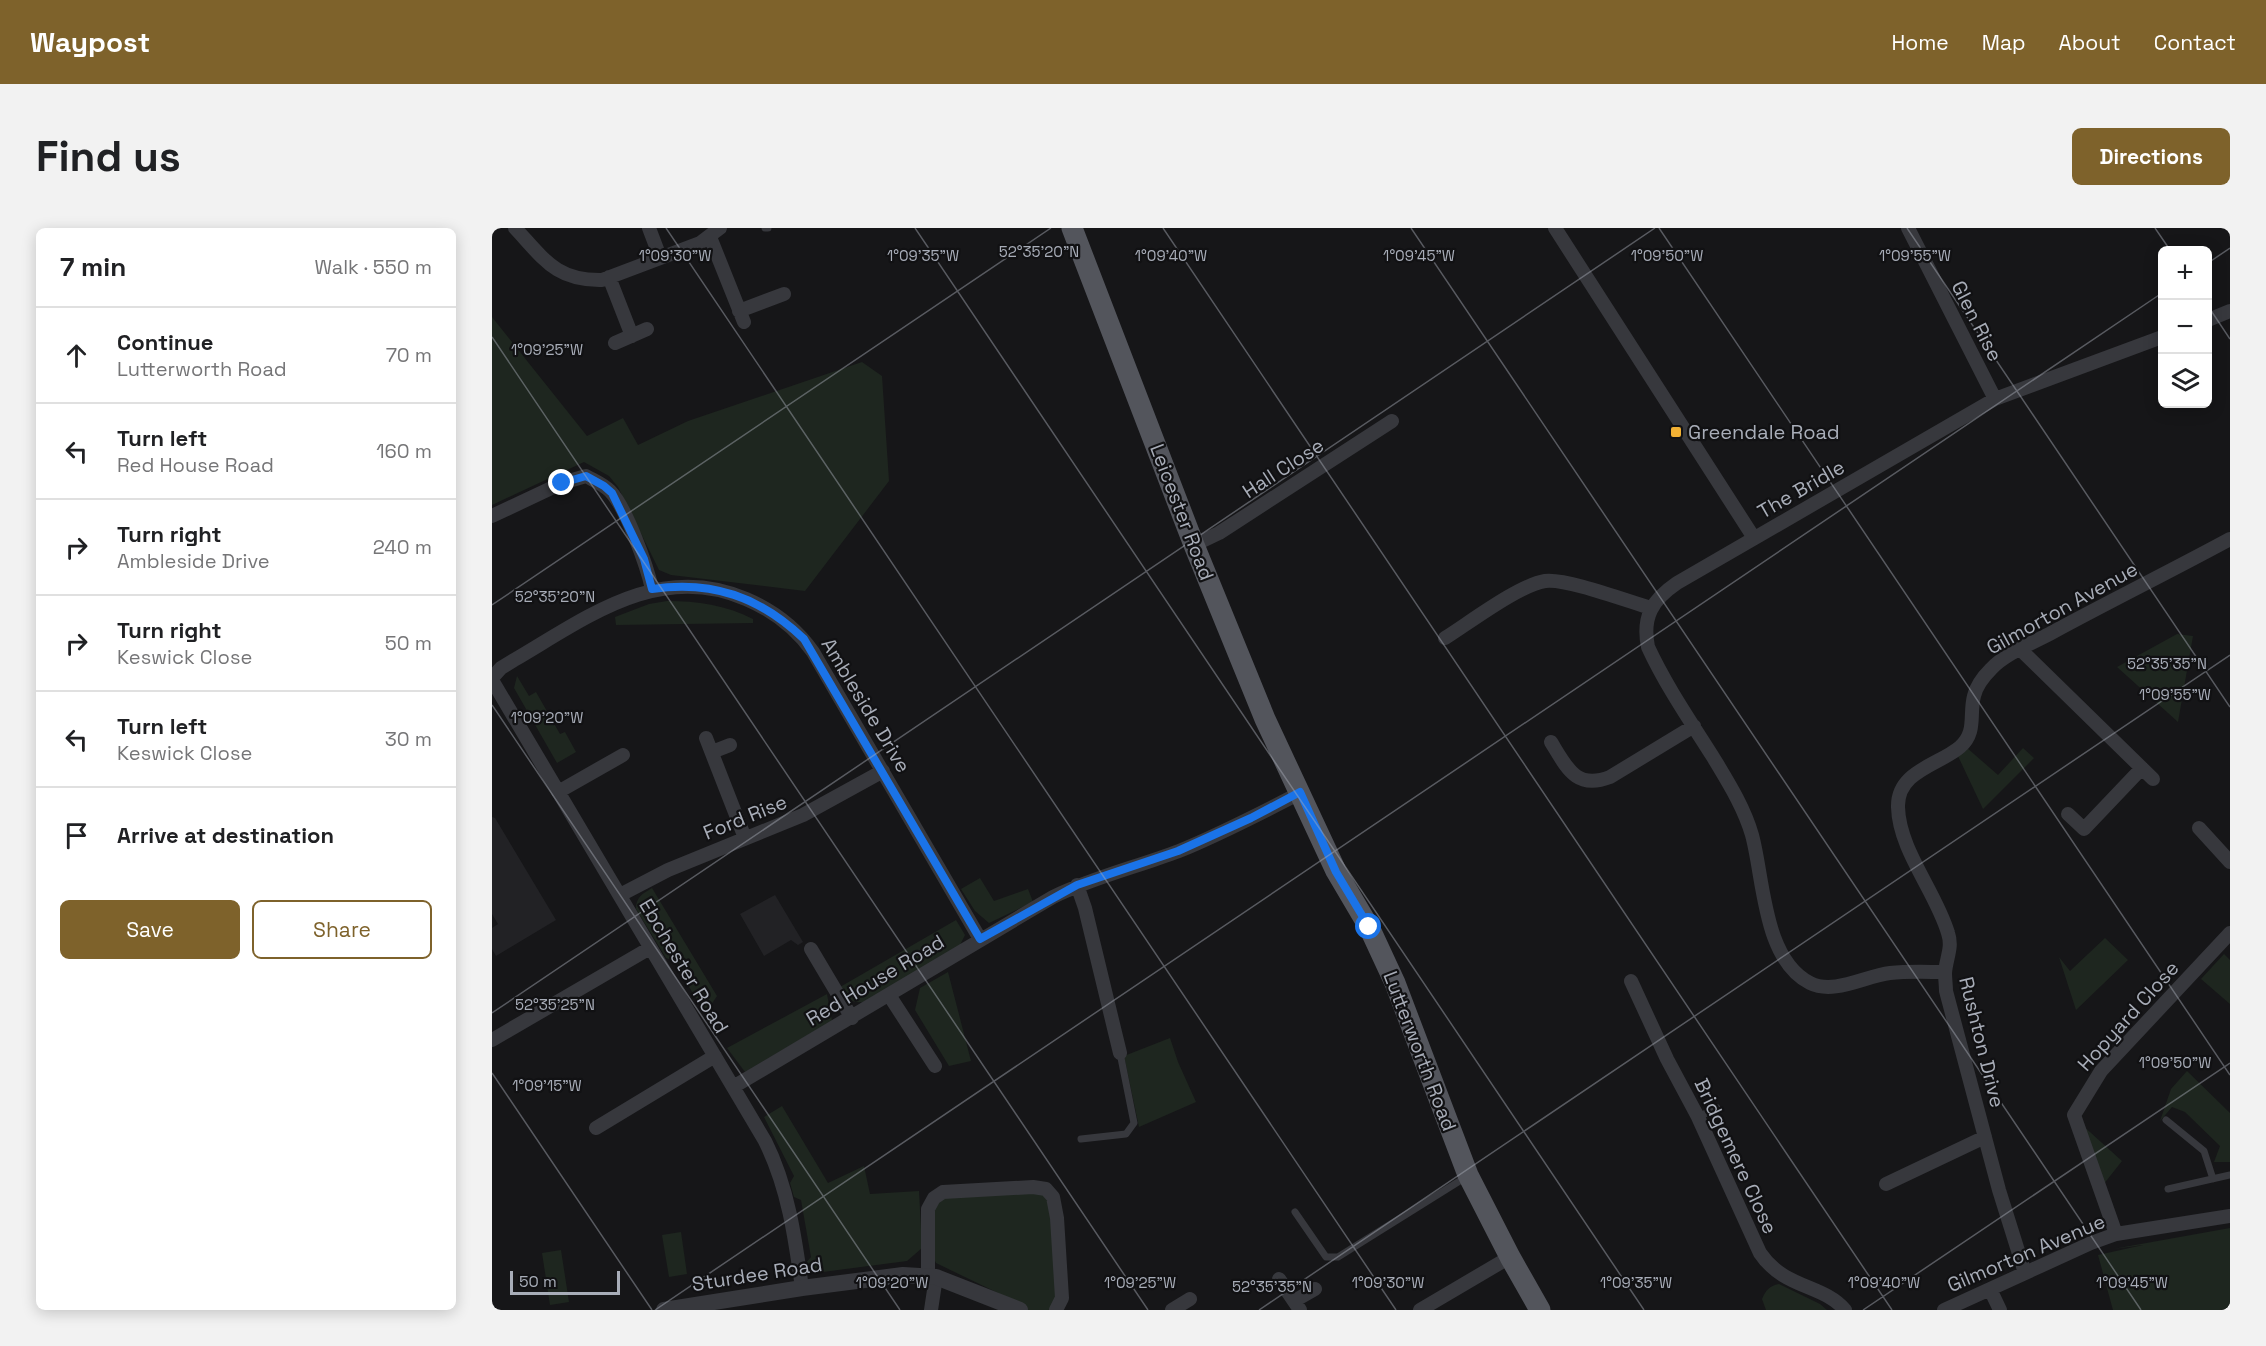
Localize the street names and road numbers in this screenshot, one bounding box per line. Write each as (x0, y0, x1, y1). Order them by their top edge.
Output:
street label: Glen Rise (1946, 276, 2008, 366)
street label: Hall Close (1237, 432, 1329, 504)
street label: Leicester Road (1144, 440, 1220, 584)
street label: The Bridle (1753, 454, 1849, 524)
street label: Gilmorton Avenue (1982, 556, 2142, 660)
street label: Ambleside Drive (816, 633, 916, 777)
street label: Ford Rise (699, 788, 791, 846)
street label: Ebchester Road (633, 894, 735, 1038)
street label: Red House Road (801, 928, 949, 1032)
street label: Hopyard Close (2072, 955, 2184, 1077)
street label: Lutterworth Road (1377, 967, 1463, 1135)
street label: Rushton Drive (1953, 974, 2011, 1110)
street label: Bridgemere Close (1689, 1074, 1783, 1238)
street label: Gilmorton Avenue (1943, 1208, 2109, 1298)
street label: Sturdee Road (690, 1251, 824, 1297)

